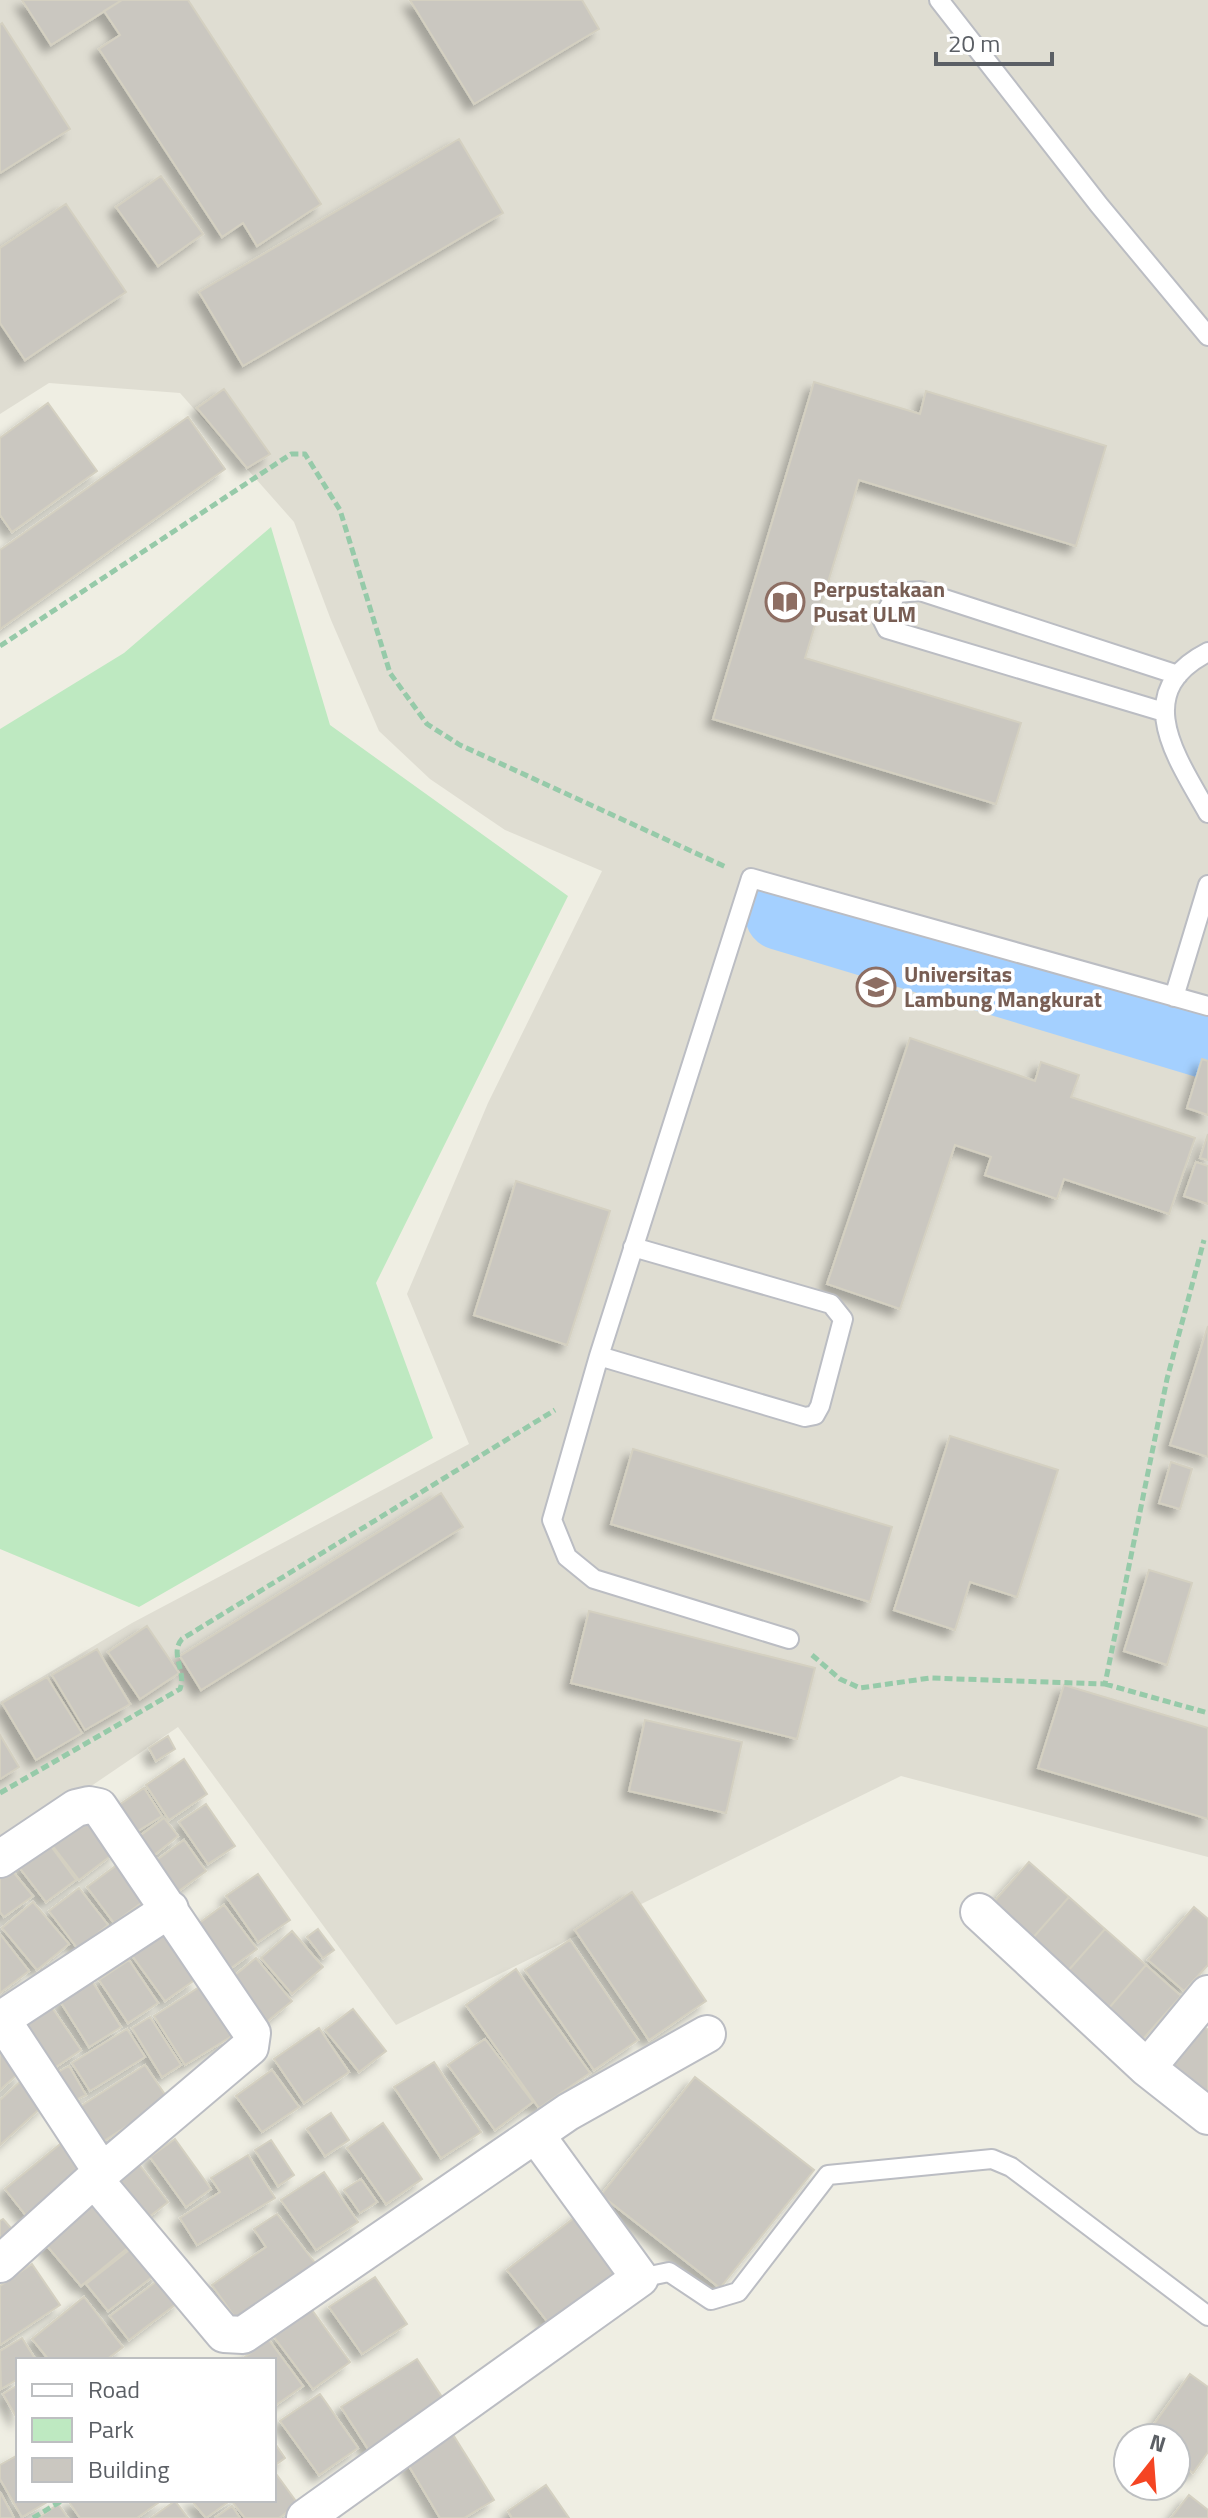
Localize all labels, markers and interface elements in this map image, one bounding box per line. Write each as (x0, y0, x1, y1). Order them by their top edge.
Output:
scale bar (936, 16, 1052, 66)
text: 20 m (948, 25, 1000, 61)
place label: Perpustakaan Pusat ULM (813, 572, 945, 631)
library icon: Perpustakaan Pusat ULM (764, 581, 806, 623)
place label: Universitas Lambung Mangkurat (904, 957, 1102, 1016)
school or university icon: Universitas Lambung Mangkurat (855, 966, 897, 1008)
legend (16, 2358, 276, 2502)
text: Road (88, 2371, 140, 2407)
text: Park (88, 2411, 134, 2447)
north arrow (1112, 2422, 1192, 2502)
text: N (1146, 2424, 1170, 2461)
text: Building (88, 2451, 170, 2487)

